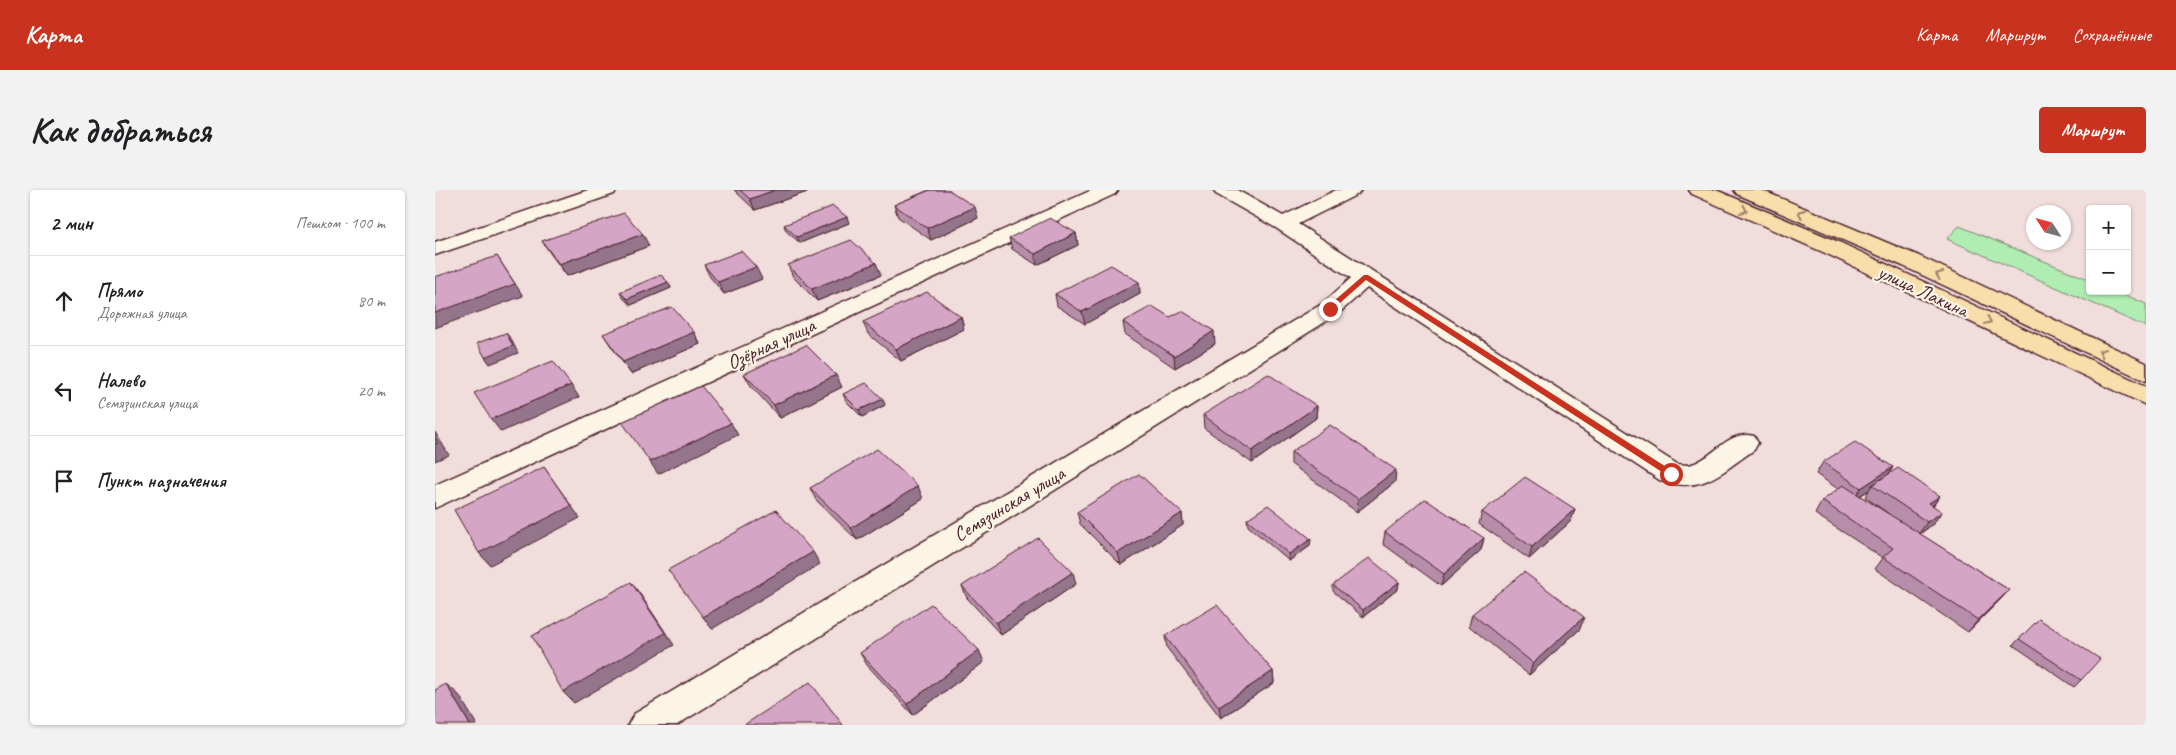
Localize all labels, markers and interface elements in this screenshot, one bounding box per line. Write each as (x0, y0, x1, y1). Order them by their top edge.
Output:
text: Карта (25, 20, 82, 50)
text: Карта (1916, 24, 1957, 46)
text: Маршрут (1985, 24, 2045, 46)
text: Сохранённые (2073, 24, 2151, 46)
button: Маршрут (2039, 107, 2146, 153)
text: Как добраться (30, 108, 211, 153)
one-way arrow (1739, 203, 1748, 214)
north arrow (2026, 205, 2071, 250)
map controls (2086, 205, 2131, 295)
button: + (2086, 205, 2131, 250)
one-way arrow (1797, 209, 1806, 219)
text: 2 мин (50, 210, 93, 236)
text: Пешком · 100 m (296, 213, 385, 233)
button: − (2086, 250, 2131, 295)
street label: улица Лакина (1873, 259, 1974, 324)
one-way arrow (1935, 271, 1944, 281)
text: Прямо (97, 279, 142, 303)
icon: ahead (50, 287, 78, 315)
text: 80 m (358, 291, 385, 311)
route end (1319, 298, 1342, 321)
text: Дорожная улица (97, 303, 187, 323)
street label: Озёрная улица (723, 312, 821, 376)
one-way arrow (1983, 315, 1992, 326)
one-way arrow (2098, 348, 2107, 358)
text: Налево (97, 369, 145, 393)
icon: left (50, 377, 78, 405)
text: 20 m (358, 381, 385, 401)
text: Семязинская улица (97, 393, 197, 413)
street label: Семязинская улица (949, 460, 1071, 547)
route start (1660, 463, 1683, 486)
icon: arrive (50, 467, 78, 495)
text: Пункт назначения (97, 469, 226, 493)

